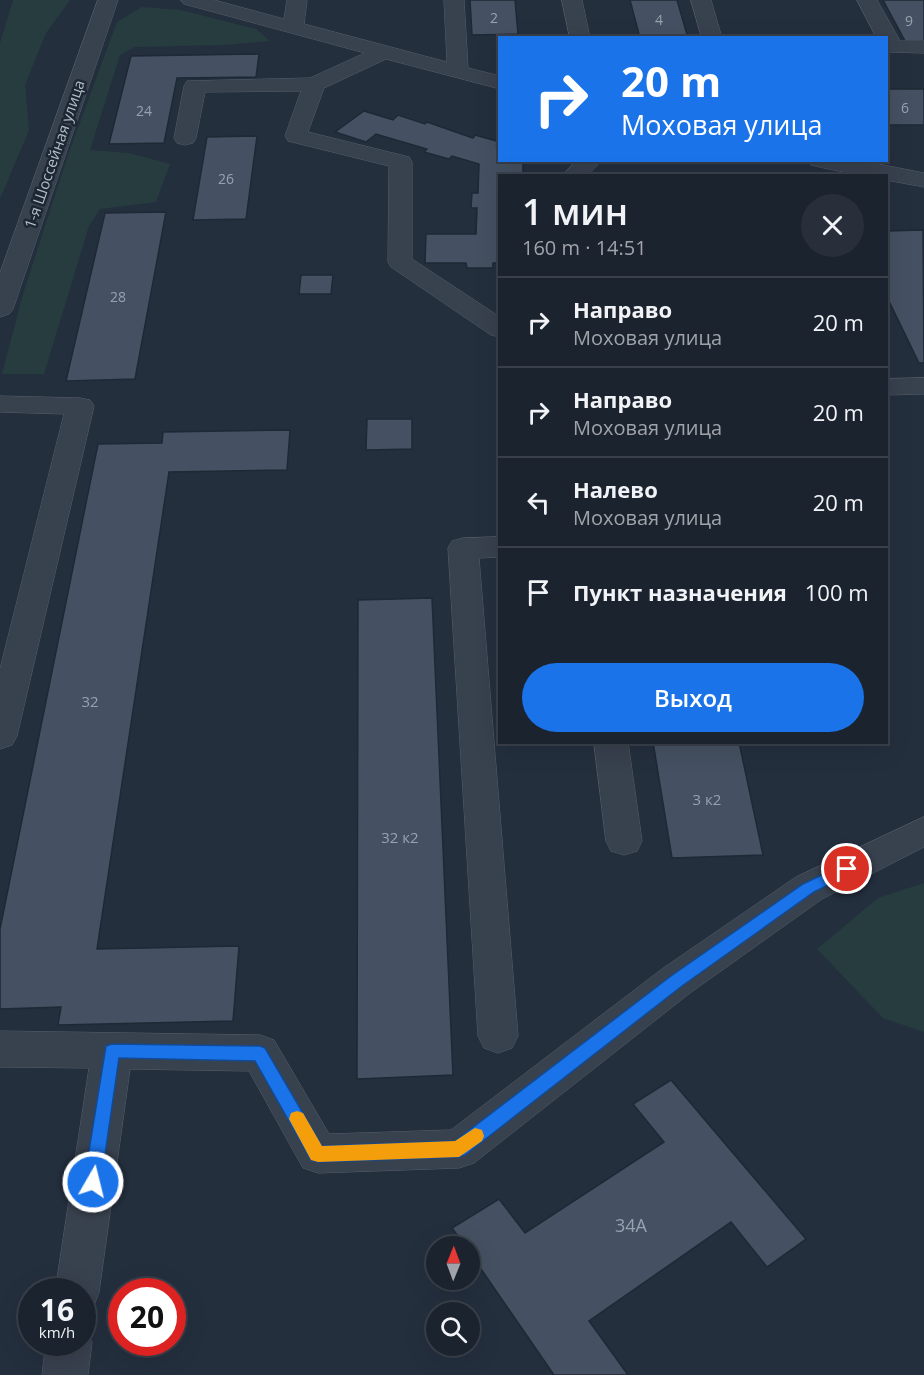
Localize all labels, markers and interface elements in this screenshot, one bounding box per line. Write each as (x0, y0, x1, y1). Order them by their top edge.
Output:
house number: 2 (490, 8, 498, 27)
house number: 4 (655, 10, 663, 29)
house number: 9 (905, 11, 913, 30)
text: 20 m (621, 52, 721, 109)
icon: right (522, 60, 600, 138)
street label: 1-я Шоссейная улица (19, 77, 89, 231)
house number: 6 (901, 98, 909, 117)
house number: 24 (136, 101, 152, 120)
text: Моховая улица (621, 106, 822, 143)
house number: 26 (218, 169, 234, 188)
text: 1 мин (522, 187, 628, 236)
button: close (801, 194, 864, 257)
text: 160 m · 14:51 (522, 234, 647, 261)
house number: 28 (110, 287, 126, 306)
text: Направо (573, 294, 672, 324)
icon: right (522, 306, 555, 339)
text: 20 m (813, 307, 864, 337)
text: Моховая улица (573, 324, 722, 351)
text: Направо (573, 384, 672, 414)
icon: right (522, 396, 555, 429)
text: 20 m (813, 397, 864, 427)
text: Моховая улица (573, 414, 722, 441)
text: Налево (573, 474, 658, 504)
icon: left (522, 486, 555, 519)
text: 20 m (813, 487, 864, 517)
text: Моховая улица (573, 504, 722, 531)
icon: arrive (522, 576, 555, 609)
text: Пункт назначения (573, 577, 787, 607)
text: 100 m (805, 577, 869, 607)
button: Выход (522, 663, 864, 732)
house number: 32 (81, 691, 99, 711)
house number: 3 к2 (693, 789, 721, 809)
house number: 32 к2 (381, 827, 419, 847)
pin (821, 843, 872, 894)
icon: arrive (830, 852, 863, 885)
position arrow (61, 1150, 125, 1214)
house number: 34А (615, 1213, 648, 1237)
north arrow (426, 1236, 480, 1290)
map controls (426, 1236, 480, 1356)
speed limit sign: 20 (108, 1278, 186, 1356)
text: 16 (40, 1289, 74, 1330)
button: search (426, 1302, 480, 1356)
text: km/h (39, 1322, 75, 1342)

